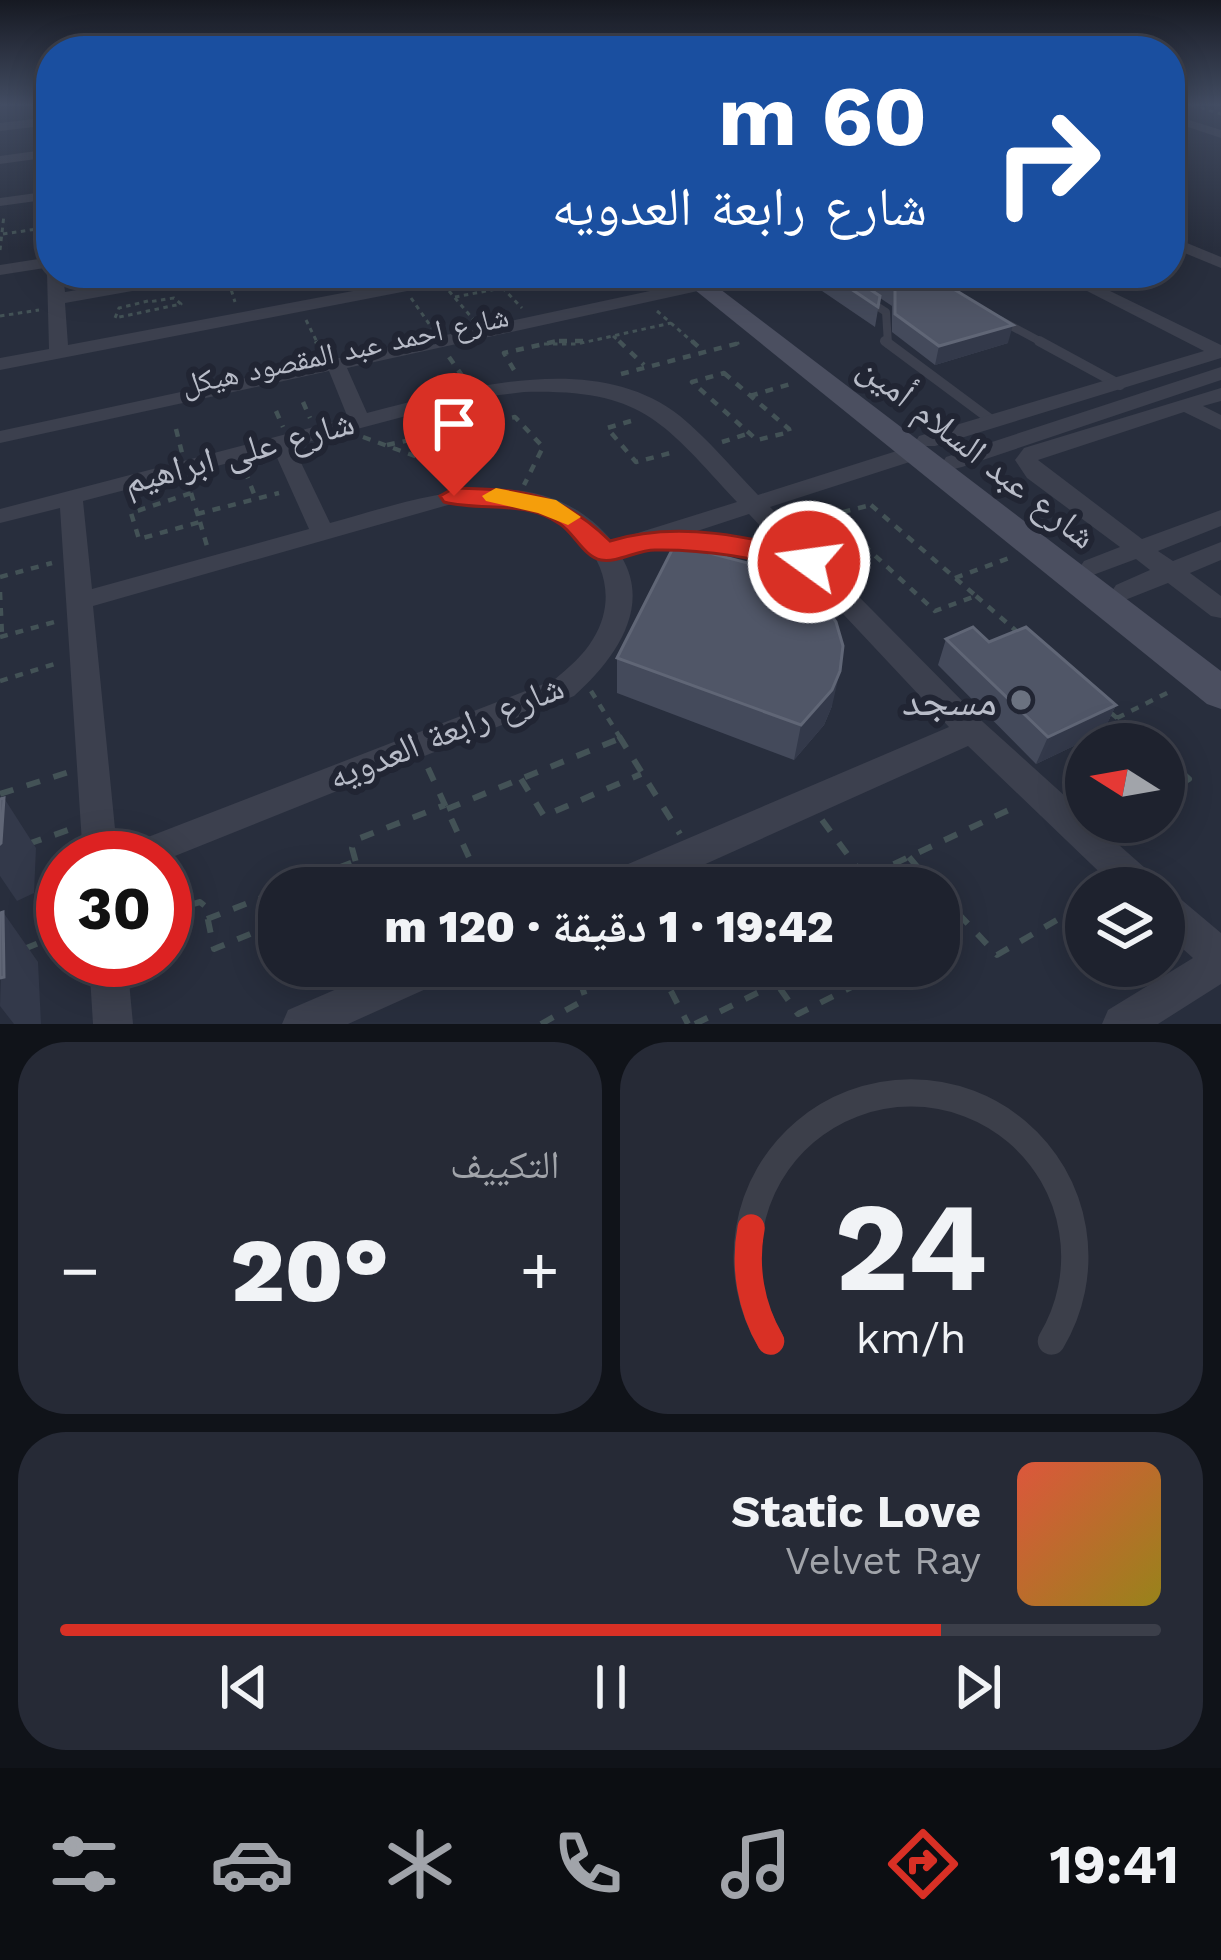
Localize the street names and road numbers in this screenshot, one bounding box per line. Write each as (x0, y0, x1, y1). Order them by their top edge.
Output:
street label: شارع احمد عبد المقصود هيكل (178, 298, 512, 404)
street label: شارع عبد السلام أمين (849, 346, 1104, 559)
street label: شارع على ابراهيم (119, 401, 359, 505)
street label: شارع رابعة العدويه (322, 666, 570, 799)

